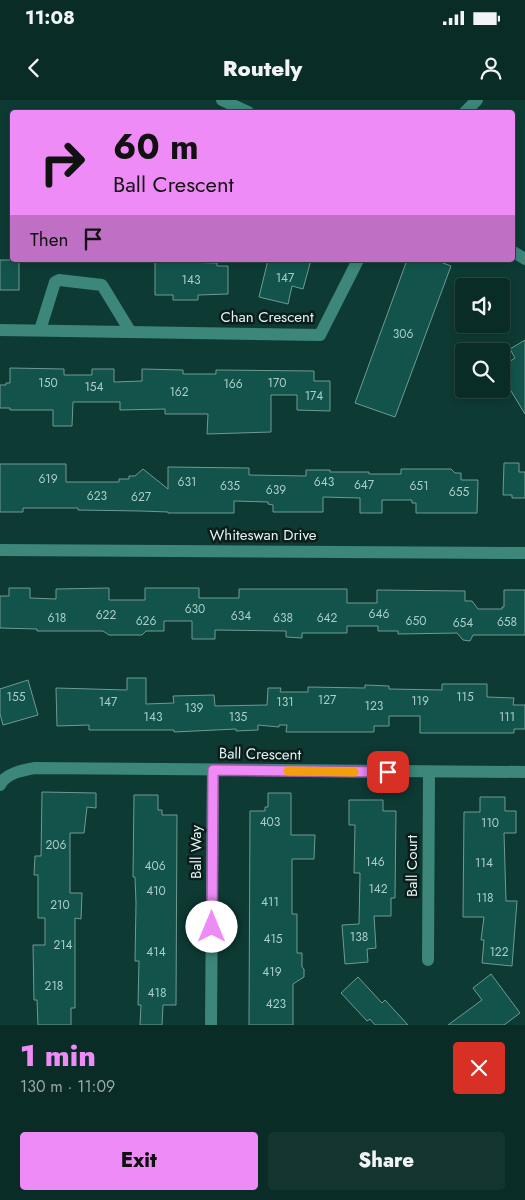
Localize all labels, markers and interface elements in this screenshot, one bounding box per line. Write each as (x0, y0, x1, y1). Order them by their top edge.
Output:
text: 11:08 (25, 4, 75, 31)
text: Routely (223, 52, 302, 84)
icon: back (20, 54, 48, 82)
icon: person (477, 54, 505, 82)
text: 60 m (113, 122, 199, 172)
icon: right (30, 130, 95, 195)
text: Ball Crescent (113, 168, 234, 200)
icon: arrive (79, 225, 107, 253)
text: Then (30, 226, 69, 253)
house number: 147 (276, 269, 295, 287)
house number: 143 (182, 271, 201, 289)
map controls (455, 278, 510, 398)
button: sound (455, 278, 510, 333)
street label: Chan Crescent (220, 306, 314, 328)
house number: 306 (393, 325, 413, 343)
button: search (455, 343, 510, 398)
house number: 150 (38, 374, 58, 392)
house number: 170 (268, 374, 286, 392)
house number: 166 (223, 375, 243, 393)
house number: 154 (84, 378, 104, 396)
house number: 162 (169, 383, 189, 401)
house number: 174 (305, 387, 323, 405)
house number: 619 (38, 470, 58, 488)
house number: 631 (178, 473, 196, 491)
house number: 643 (314, 473, 335, 491)
house number: 647 (354, 476, 375, 494)
house number: 635 (220, 477, 240, 495)
house number: 651 (409, 477, 429, 495)
house number: 639 (266, 481, 286, 499)
house number: 655 (449, 483, 469, 501)
house number: 623 (87, 487, 108, 505)
house number: 627 (131, 488, 152, 506)
street label: Whiteswan Drive (209, 524, 317, 546)
house number: 630 (185, 600, 205, 618)
house number: 646 (369, 605, 389, 623)
house number: 622 (96, 606, 116, 624)
house number: 634 (231, 607, 251, 625)
house number: 618 (48, 609, 66, 627)
house number: 638 (273, 609, 293, 627)
house number: 642 (317, 609, 338, 627)
house number: 626 (136, 612, 156, 630)
house number: 650 (406, 612, 426, 630)
house number: 658 (497, 613, 517, 631)
house number: 654 (453, 614, 473, 632)
house number: 155 (7, 688, 26, 706)
house number: 115 (456, 688, 474, 706)
house number: 127 (318, 691, 337, 709)
house number: 119 (411, 692, 429, 710)
house number: 147 (99, 693, 118, 711)
house number: 131 (276, 693, 294, 711)
house number: 123 (365, 697, 384, 715)
house number: 139 (185, 699, 204, 717)
house number: 143 (144, 708, 163, 726)
house number: 135 (229, 708, 248, 726)
house number: 111 (499, 708, 515, 726)
street label: Ball Crescent (219, 742, 302, 766)
pin (367, 751, 409, 793)
icon: arrive (374, 758, 402, 786)
house number: 403 (260, 813, 281, 831)
house number: 110 (481, 814, 499, 832)
street label: Ball Way (185, 825, 207, 879)
street label: Ball Court (401, 835, 423, 897)
house number: 206 (46, 836, 67, 854)
house number: 146 (365, 853, 385, 871)
house number: 114 (475, 854, 493, 872)
house number: 406 (144, 857, 166, 875)
house number: 142 (368, 880, 388, 898)
house number: 410 (146, 882, 166, 900)
house number: 118 (476, 889, 494, 907)
house number: 411 (261, 893, 279, 911)
house number: 210 (50, 896, 70, 914)
position arrow (185, 900, 237, 952)
house number: 138 (350, 928, 368, 946)
house number: 415 (263, 930, 283, 948)
house number: 214 (53, 936, 73, 954)
house number: 414 (146, 943, 166, 961)
house number: 122 (489, 943, 509, 961)
house number: 419 (262, 963, 282, 981)
house number: 218 (45, 977, 63, 995)
house number: 418 (148, 984, 166, 1002)
house number: 423 (266, 995, 287, 1013)
text: 1 min (20, 1034, 96, 1077)
button: close (453, 1042, 505, 1094)
text: 130 m · 11:09 (20, 1075, 115, 1098)
button: Exit (20, 1132, 258, 1190)
button: Share (268, 1132, 505, 1190)

